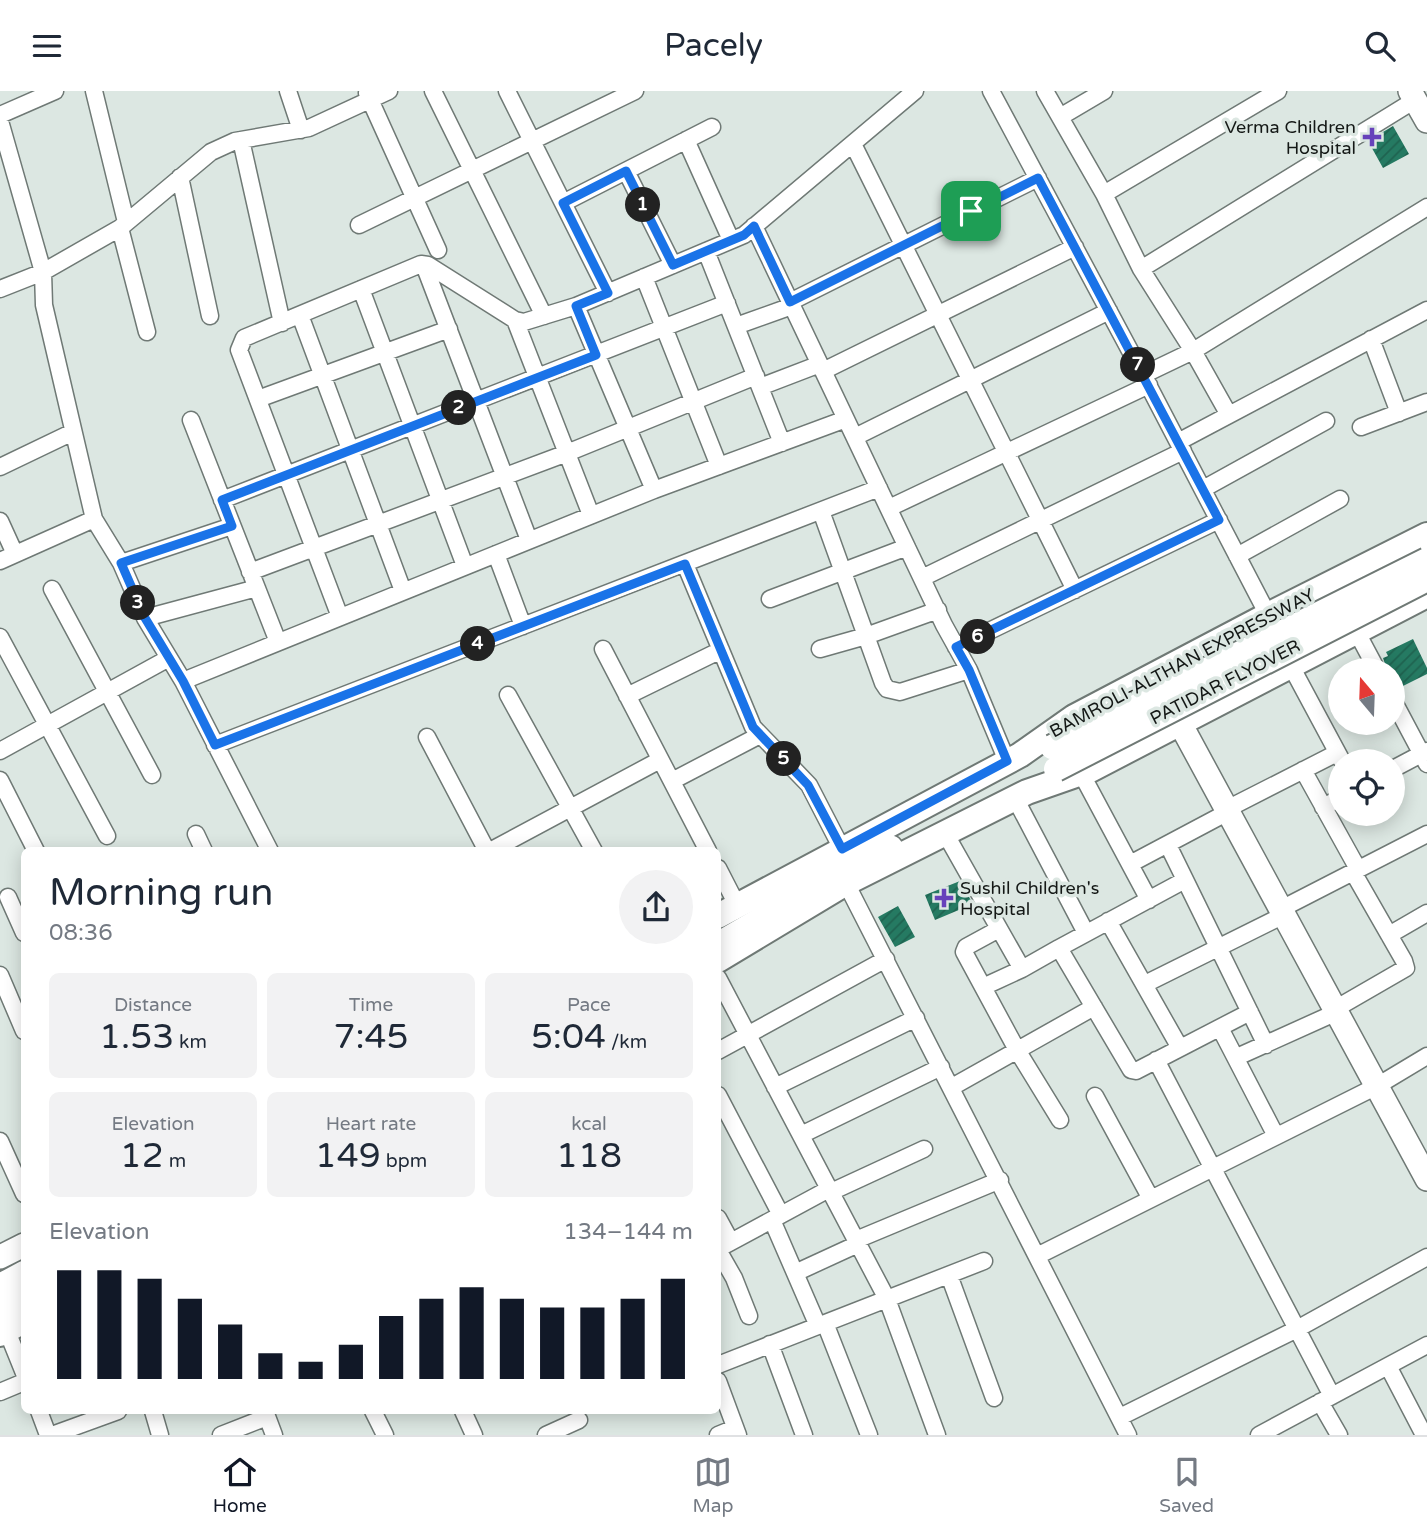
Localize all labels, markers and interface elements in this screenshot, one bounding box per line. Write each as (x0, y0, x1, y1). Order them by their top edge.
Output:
icon: menu (28, 27, 66, 65)
text: Pacely (664, 27, 763, 65)
icon: search (1361, 27, 1399, 65)
place label: Verma Children Hospital (1225, 116, 1356, 159)
marker: Verma Children Hospital (1362, 127, 1382, 147)
pin (941, 181, 1001, 241)
pin: 1 (626, 187, 660, 223)
icon: arrive (952, 192, 990, 230)
text: 1 (637, 193, 648, 215)
pin: 7 (1120, 347, 1156, 383)
text: 7 (1132, 353, 1143, 375)
pin: 2 (442, 391, 476, 425)
text: 2 (453, 396, 464, 418)
street label: BAMROLI-ALTHAN EXPRESSWAY (1046, 583, 1319, 742)
pin: 3 (120, 585, 156, 621)
text: 3 (132, 591, 143, 613)
pin: 6 (960, 619, 996, 655)
text: 6 (972, 625, 983, 647)
pin: 4 (461, 627, 496, 661)
text: 4 (472, 632, 483, 654)
street label: PATIDAR FLYOVER (1146, 635, 1304, 729)
north arrow (1328, 658, 1405, 735)
map controls (1328, 658, 1405, 826)
pin: 5 (766, 741, 802, 777)
text: 5 (778, 747, 789, 769)
button: locate (1328, 749, 1405, 826)
text: Morning run (49, 870, 273, 916)
button: share (619, 870, 693, 944)
place label: Sushil Children's Hospital (960, 877, 1099, 920)
marker: Sushil Children's Hospital (934, 888, 954, 908)
text: 08:36 (49, 919, 113, 947)
text: Distance (114, 994, 192, 1016)
text: Time (349, 994, 393, 1016)
text: Pace (567, 994, 611, 1016)
text: 1.53 (99, 1016, 174, 1058)
text: 7:45 (333, 1016, 409, 1058)
text: 5:04 (531, 1016, 606, 1058)
text: km (174, 1031, 207, 1053)
text: /km (606, 1031, 647, 1053)
text: Elevation (111, 1113, 195, 1135)
text: Heart rate (326, 1113, 416, 1135)
text: kcal (571, 1113, 607, 1135)
text: 12 (120, 1135, 164, 1177)
text: 149 (315, 1135, 381, 1177)
text: 118 (556, 1135, 622, 1177)
text: m (164, 1150, 186, 1172)
text: bpm (381, 1150, 427, 1172)
text: Elevation (49, 1218, 150, 1246)
text: 134–144 m (563, 1218, 693, 1246)
tab: Home (213, 1453, 267, 1517)
tab: Map (692, 1453, 733, 1517)
tab: Saved (1159, 1453, 1214, 1517)

